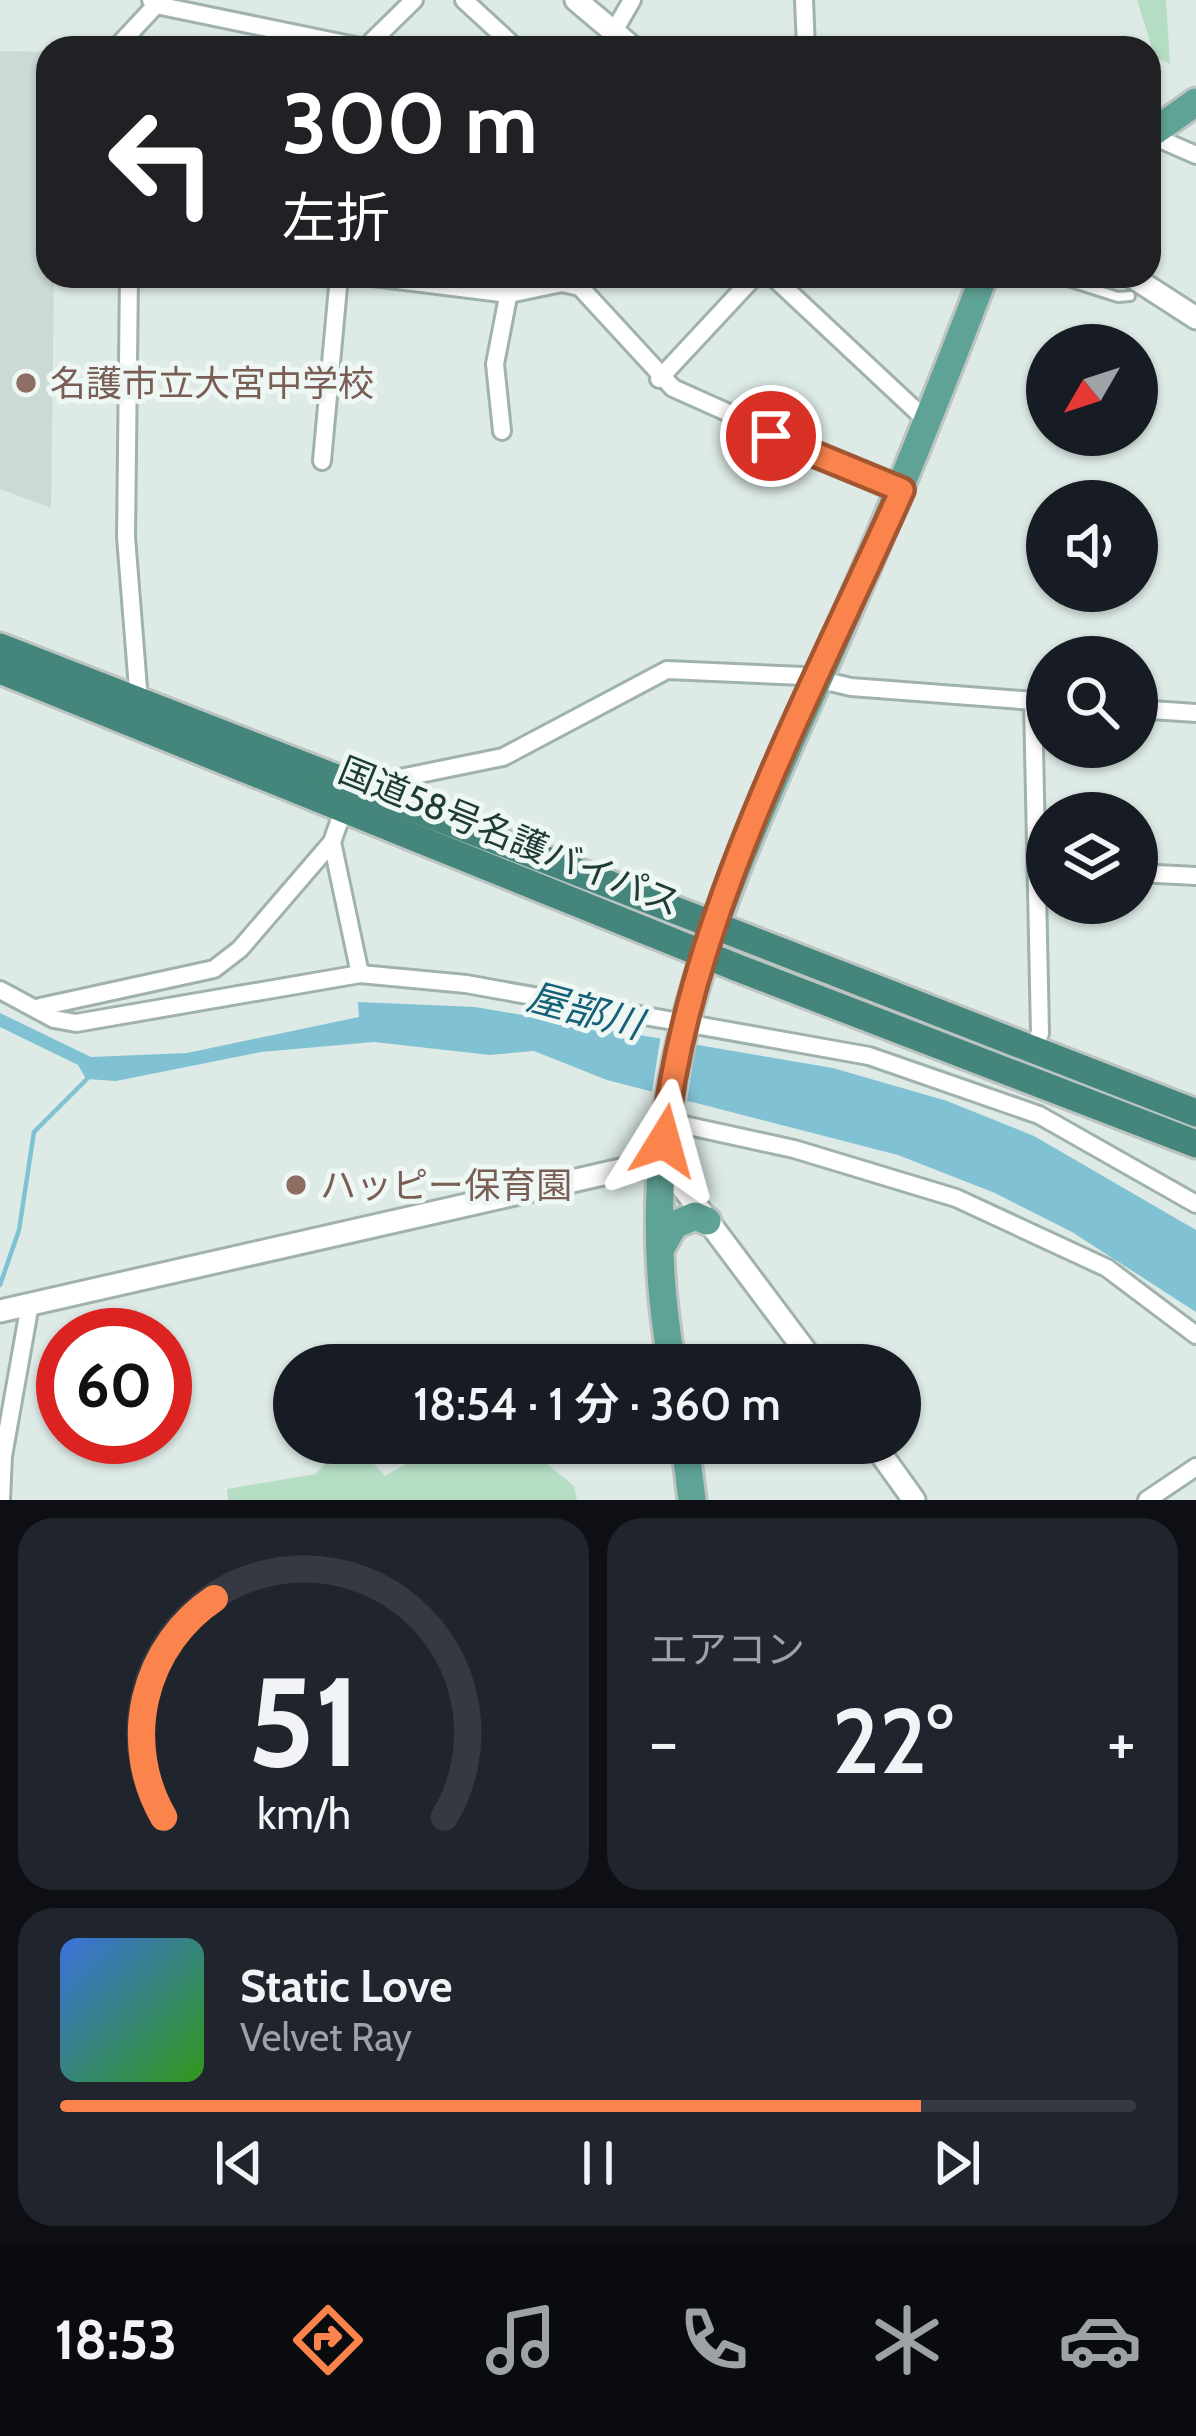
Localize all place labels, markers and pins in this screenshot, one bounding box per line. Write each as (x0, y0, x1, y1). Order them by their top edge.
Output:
place label: 名護市立大宮中学校 (50, 361, 374, 405)
marker: 名護市立大宮中学校 (13, 370, 39, 396)
pin (720, 385, 822, 487)
place label: ハッピー保育園 (320, 1163, 572, 1207)
marker: ハッピー保育園 (283, 1172, 309, 1198)

